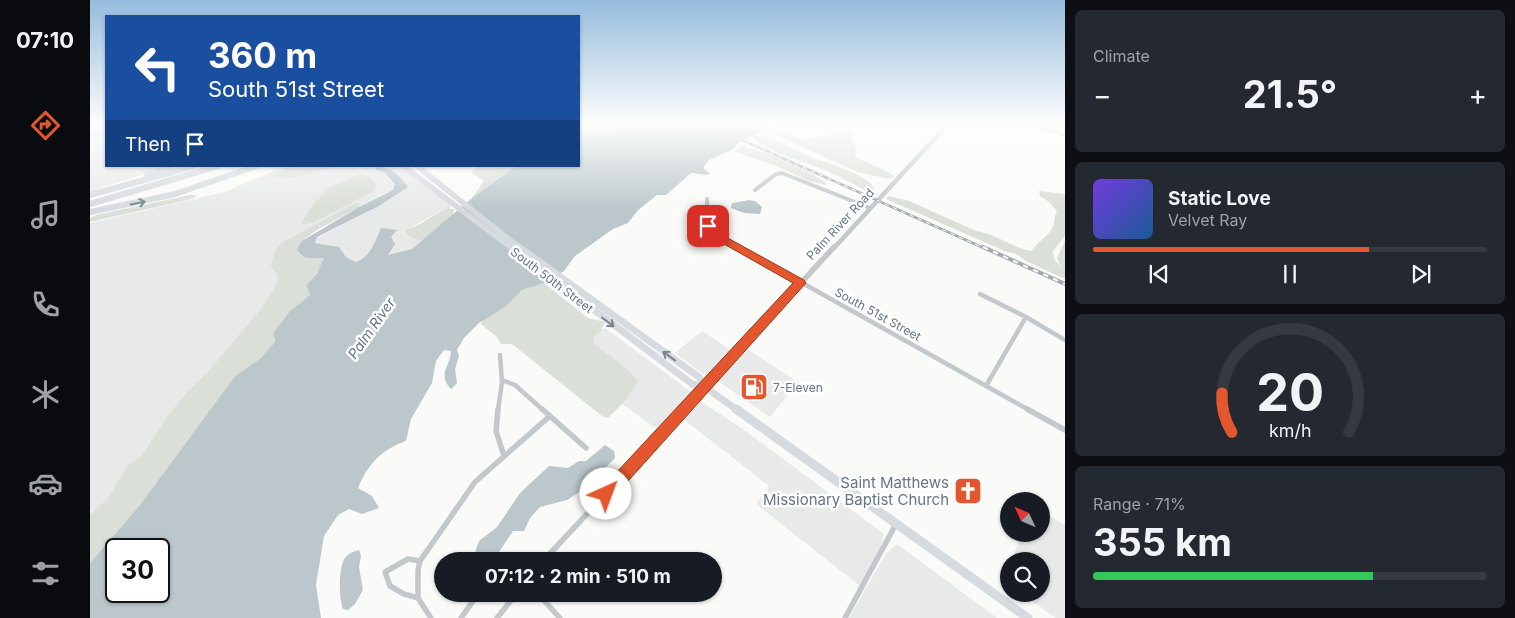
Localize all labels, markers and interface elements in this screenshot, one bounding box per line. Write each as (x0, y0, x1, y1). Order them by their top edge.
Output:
text: 07:10 (16, 27, 74, 53)
text: 360 m (208, 34, 317, 76)
icon: left (125, 35, 190, 100)
text: Climate (1093, 46, 1150, 66)
text: 21.5° (1243, 71, 1337, 117)
text: South 51st Street (208, 76, 384, 102)
text: − (1093, 78, 1112, 112)
text: + (1468, 78, 1487, 112)
icon: directions (28, 108, 63, 143)
icon: arrive (181, 130, 209, 158)
text: Then (125, 133, 171, 156)
street label: Palm River Road (803, 185, 877, 263)
text: Static Love (1168, 187, 1271, 210)
icon: music (28, 197, 63, 232)
one-way arrow (129, 197, 145, 207)
pin (687, 205, 729, 247)
text: Velvet Ray (1168, 210, 1247, 230)
icon: arrive (694, 212, 722, 240)
street label: South 50th Street (508, 244, 596, 316)
icon: previous (1145, 260, 1173, 288)
icon: pause (1276, 260, 1304, 288)
icon: next (1407, 260, 1435, 288)
street label: South 51st Street (832, 284, 924, 344)
icon: phone (28, 287, 63, 322)
water label: Palm River (344, 294, 399, 362)
one-way arrow (601, 316, 614, 327)
one-way arrow (663, 350, 676, 361)
text: 20 (1256, 361, 1324, 424)
fuel station icon: 7-Eleven (739, 372, 769, 402)
icon: climate (28, 377, 63, 412)
place label: 7-Eleven (773, 380, 823, 395)
text: km/h (1269, 420, 1311, 441)
icon: car (28, 466, 63, 501)
position arrow (579, 467, 631, 519)
place label: Saint Matthews Missionary Baptist Church (763, 473, 949, 509)
church icon: Saint Matthews Missionary Baptist Church (953, 476, 983, 506)
north arrow (1000, 492, 1050, 542)
map controls (1000, 492, 1050, 602)
text: Range · 71% (1093, 494, 1186, 514)
text: 355 km (1093, 519, 1232, 565)
speed limit sign: 30 (105, 538, 170, 603)
button: search (1000, 552, 1050, 602)
icon: filters (28, 556, 63, 591)
text: 07:12 · 2 min · 510 m (485, 565, 671, 588)

